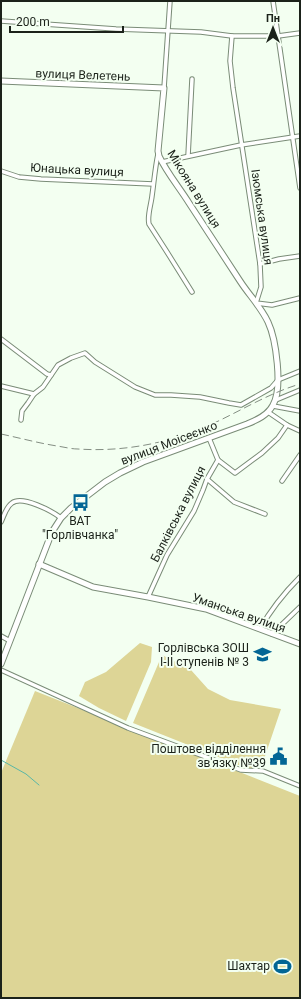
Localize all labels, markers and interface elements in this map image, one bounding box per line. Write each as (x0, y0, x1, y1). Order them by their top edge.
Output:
scale bar (10, 8, 123, 34)
north arrow (253, 8, 293, 48)
text: Пн (266, 12, 280, 25)
text: 200 m (16, 15, 50, 29)
street label: вулиця Велетень (35, 66, 131, 84)
street label: Мікояна вулиця (164, 147, 224, 231)
street label: Юнацька вулиця (30, 161, 124, 179)
street label: Ізюмська вулиця (248, 168, 276, 266)
street label: вулиця Моісеєнко (119, 418, 219, 468)
street label: Балківська вулиця (148, 464, 208, 564)
bus stop icon: ВАТ "Горлівчанка" (70, 492, 90, 512)
place label: ВАТ "Горлівчанка" (42, 514, 118, 542)
street label: Уманська вулиця (190, 590, 288, 636)
place label: Горлівська ЗОШ І-ІІ ступенів № 3 (158, 641, 249, 669)
school or university icon: Горлівська ЗОШ І-ІІ ступенів № 3 (252, 645, 272, 665)
place label: Поштове відділення зв'язку №39 (151, 742, 266, 770)
public building icon: Поштове відділення зв'язку №39 (269, 746, 289, 766)
sports icon: Шахтар (273, 956, 293, 976)
place label: Шахтар (227, 959, 270, 973)

